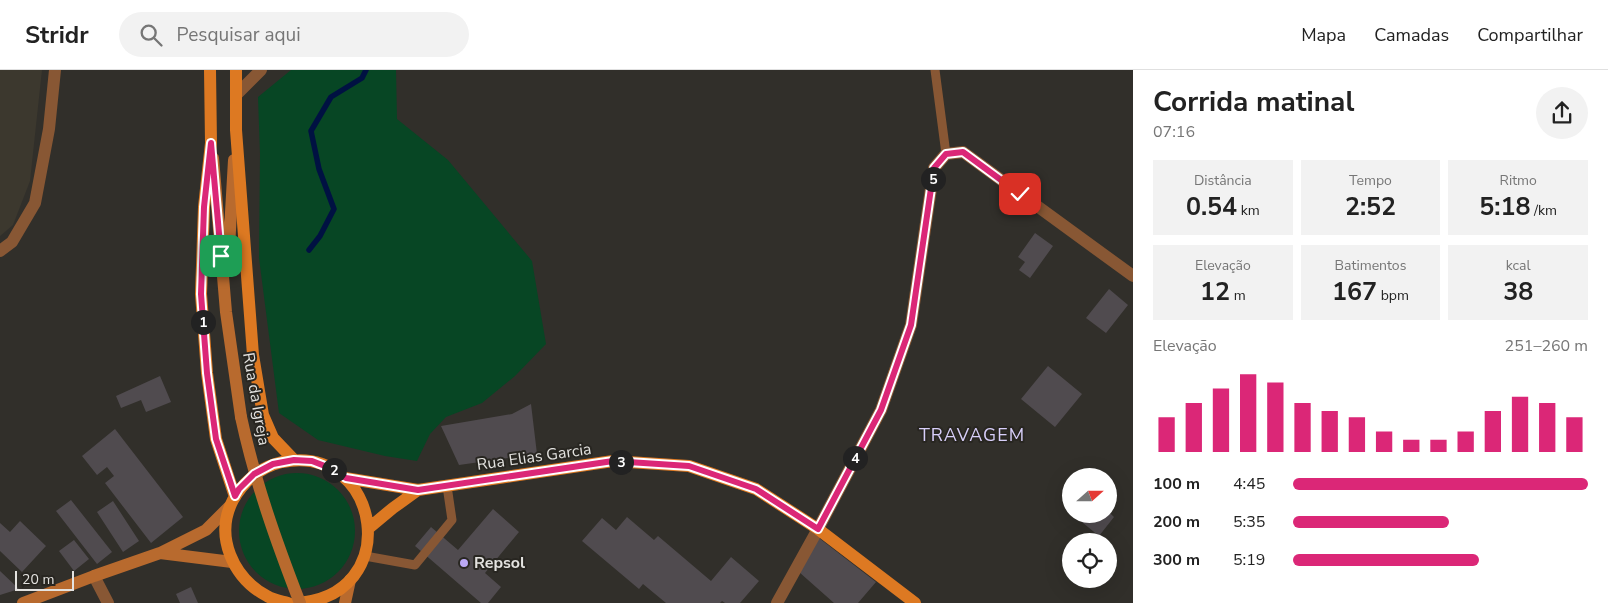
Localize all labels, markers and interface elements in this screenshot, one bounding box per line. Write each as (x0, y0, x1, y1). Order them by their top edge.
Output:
search box (119, 12, 469, 57)
text: Stridr (25, 19, 89, 51)
icon: search (137, 21, 165, 49)
text: Pesquisar aqui (177, 22, 301, 48)
text: Mapa (1301, 23, 1346, 47)
text: Camadas (1374, 23, 1449, 47)
text: Compartilhar (1477, 23, 1583, 47)
text: Corrida matinal (1153, 83, 1354, 121)
button: share (1536, 87, 1588, 139)
text: 07:16 (1153, 121, 1195, 143)
pin: 5 (920, 166, 946, 192)
text: 5 (929, 170, 938, 189)
text: Distância (1194, 171, 1252, 190)
text: Tempo (1349, 171, 1392, 190)
text: Ritmo (1500, 171, 1537, 190)
pin (999, 173, 1041, 215)
icon: check (1006, 180, 1034, 208)
text: 0.54 (1186, 190, 1237, 224)
text: 2:52 (1345, 190, 1396, 224)
text: 5:18 (1479, 190, 1531, 224)
text: km (1237, 201, 1260, 220)
text: /km (1531, 201, 1557, 220)
pin (200, 235, 242, 277)
icon: arrive (207, 242, 235, 270)
text: Elevação (1195, 256, 1251, 275)
text: Batimentos (1335, 256, 1406, 275)
text: kcal (1506, 256, 1531, 275)
text: 12 (1200, 275, 1230, 309)
text: 167 (1332, 275, 1377, 309)
text: 38 (1503, 275, 1533, 309)
text: m (1230, 286, 1246, 305)
text: bpm (1377, 286, 1409, 305)
pin: 1 (190, 310, 216, 334)
text: 1 (199, 313, 208, 332)
text: Elevação (1153, 335, 1217, 357)
text: 251–260 m (1505, 335, 1588, 357)
street label: Rua da Igreja (237, 351, 275, 447)
district label: TRAVAGEM (919, 423, 1025, 447)
street label: Rua Elias Garcia (475, 438, 593, 476)
pin: 4 (842, 446, 868, 470)
text: 4 (851, 449, 860, 468)
pin: 3 (608, 450, 634, 474)
text: 3 (617, 453, 626, 472)
pin: 2 (322, 458, 346, 482)
text: 2 (330, 461, 339, 480)
north arrow (1062, 468, 1118, 522)
map controls (1062, 468, 1117, 588)
text: 100 m (1153, 473, 1200, 495)
text: 4:45 (1233, 473, 1265, 495)
text: 200 m (1153, 511, 1200, 533)
text: 5:35 (1233, 511, 1265, 533)
button: locate (1062, 533, 1117, 588)
text: 300 m (1153, 549, 1200, 571)
text: 5:19 (1233, 549, 1265, 571)
place label: Repsol (474, 552, 525, 574)
marker: Repsol (458, 557, 470, 569)
scale bar (15, 568, 74, 591)
text: 20 m (22, 570, 54, 589)

